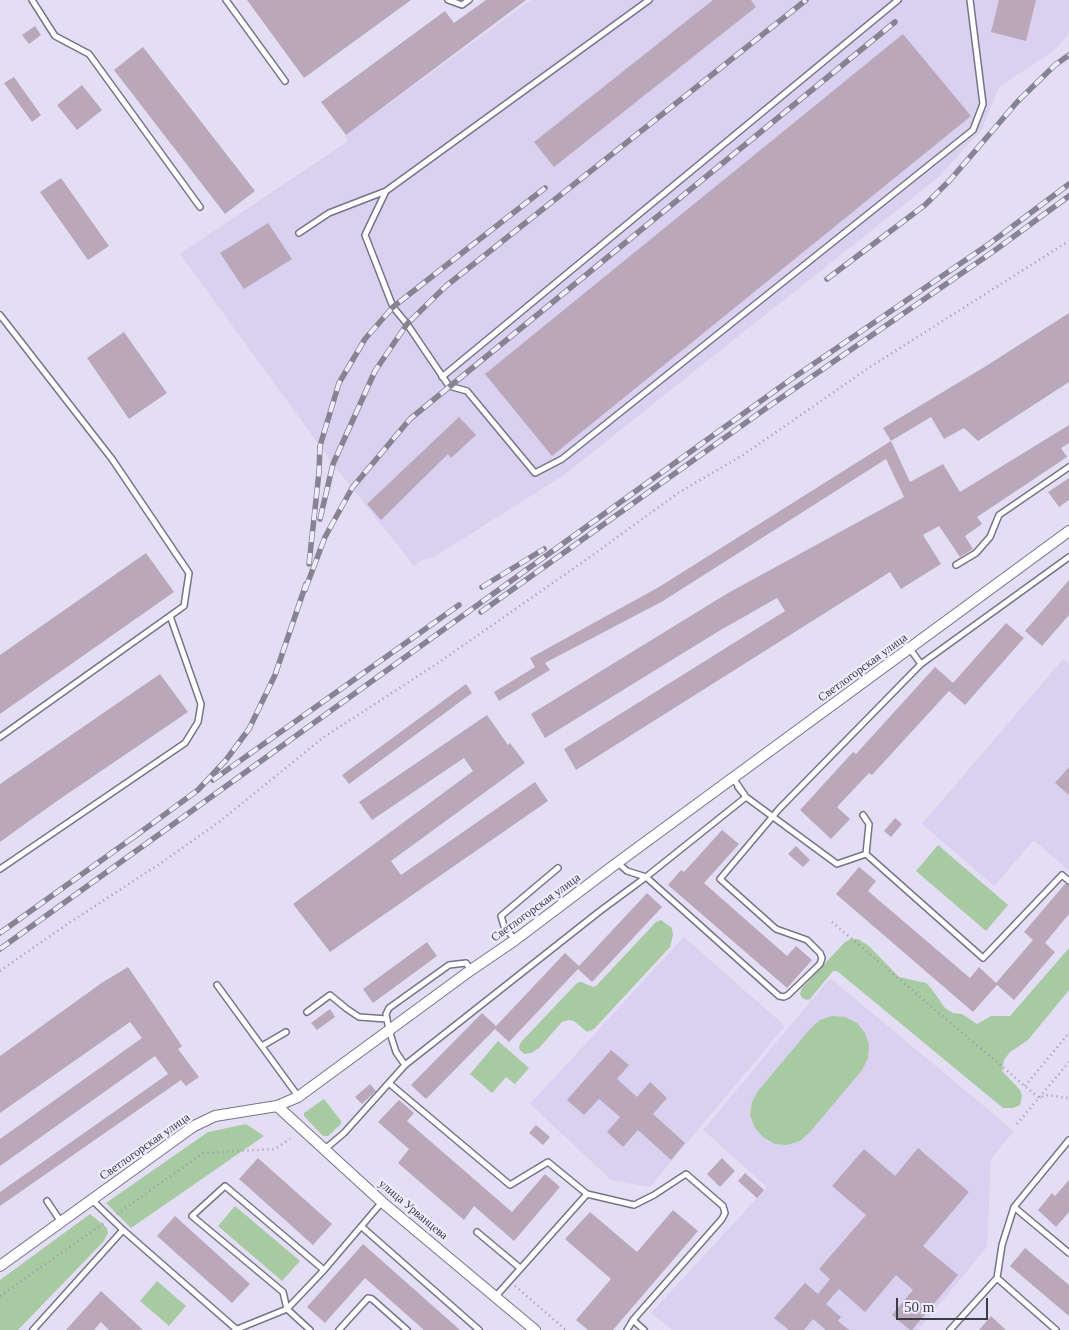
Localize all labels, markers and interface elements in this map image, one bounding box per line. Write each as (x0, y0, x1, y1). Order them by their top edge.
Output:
street label: Светлогорская улица (816, 631, 910, 705)
street label: Светлогорская улица (489, 871, 583, 945)
street label: Светлогорская улица (97, 1110, 193, 1184)
street label: улица Урванцева (375, 1177, 451, 1243)
scale bar (899, 1288, 992, 1320)
text: 50 m (904, 1299, 934, 1315)

